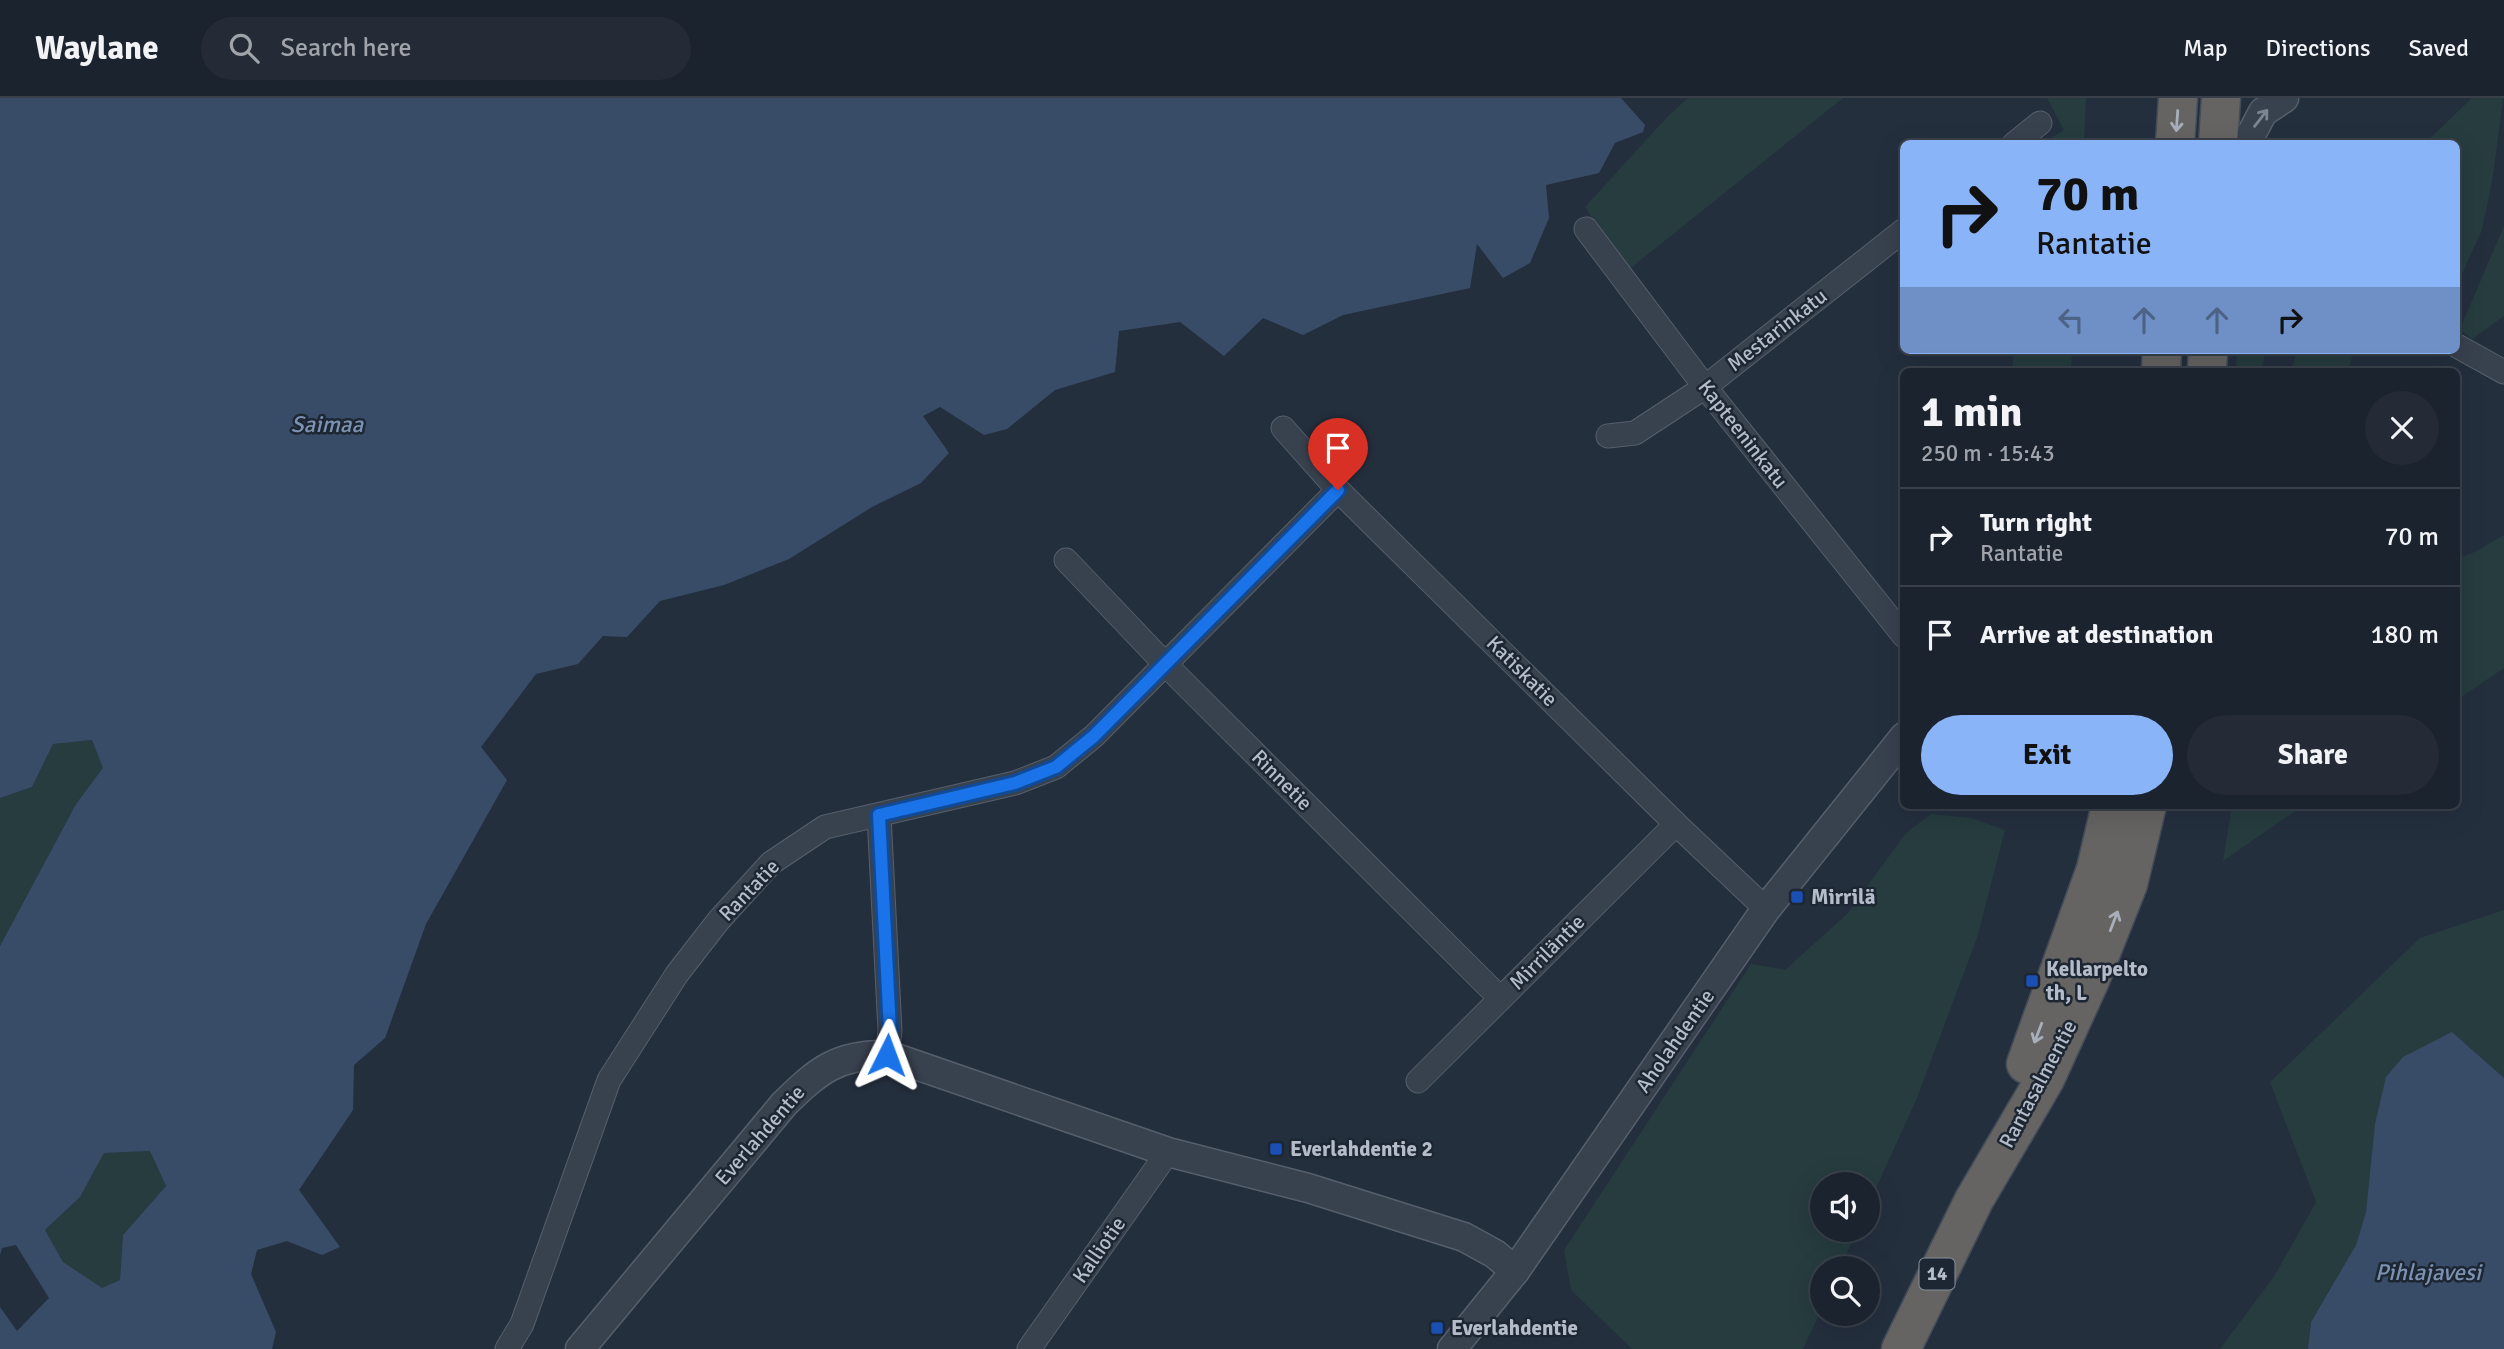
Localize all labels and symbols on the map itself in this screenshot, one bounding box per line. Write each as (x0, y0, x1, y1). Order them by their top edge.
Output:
one-way arrow (2170, 109, 2183, 132)
one-way arrow (2254, 109, 2269, 127)
street label: Mestarinkatu (1722, 283, 1832, 377)
street label: Kapteeninkatu (1692, 374, 1794, 494)
water label: Saimaa (291, 410, 365, 439)
pin (1308, 418, 1368, 490)
street label: Katiskatie (1481, 630, 1563, 712)
street label: Rinnetie (1246, 744, 1318, 816)
street label: Rantatie (713, 854, 785, 926)
place label: Mirrilä (1811, 884, 1876, 910)
marker: Mirrilä (1789, 889, 1805, 905)
street label: Mirriläntie (1504, 909, 1590, 995)
one-way arrow (2108, 910, 2121, 932)
place label: Kellarpelto th, L (2045, 956, 2148, 1006)
marker: Kellarpelto th, L (2024, 973, 2040, 989)
street label: Aholahdentie (1630, 984, 1720, 1098)
street label: Rantasalmentie (1993, 1016, 2083, 1152)
position arrow (850, 1018, 924, 1092)
one-way arrow (2031, 1022, 2044, 1043)
street label: Everlahdentie (709, 1080, 811, 1190)
place label: Everlahdentie 2 (1290, 1136, 1433, 1162)
marker: Everlahdentie 2 (1268, 1141, 1284, 1157)
street label: Kalliotie (1067, 1212, 1131, 1288)
road number: 14 (1920, 1258, 1954, 1290)
water label: Pihlajavesi (2375, 1258, 2484, 1287)
place label: Everlahdentie (1451, 1315, 1578, 1341)
marker: Everlahdentie (1429, 1320, 1445, 1336)

